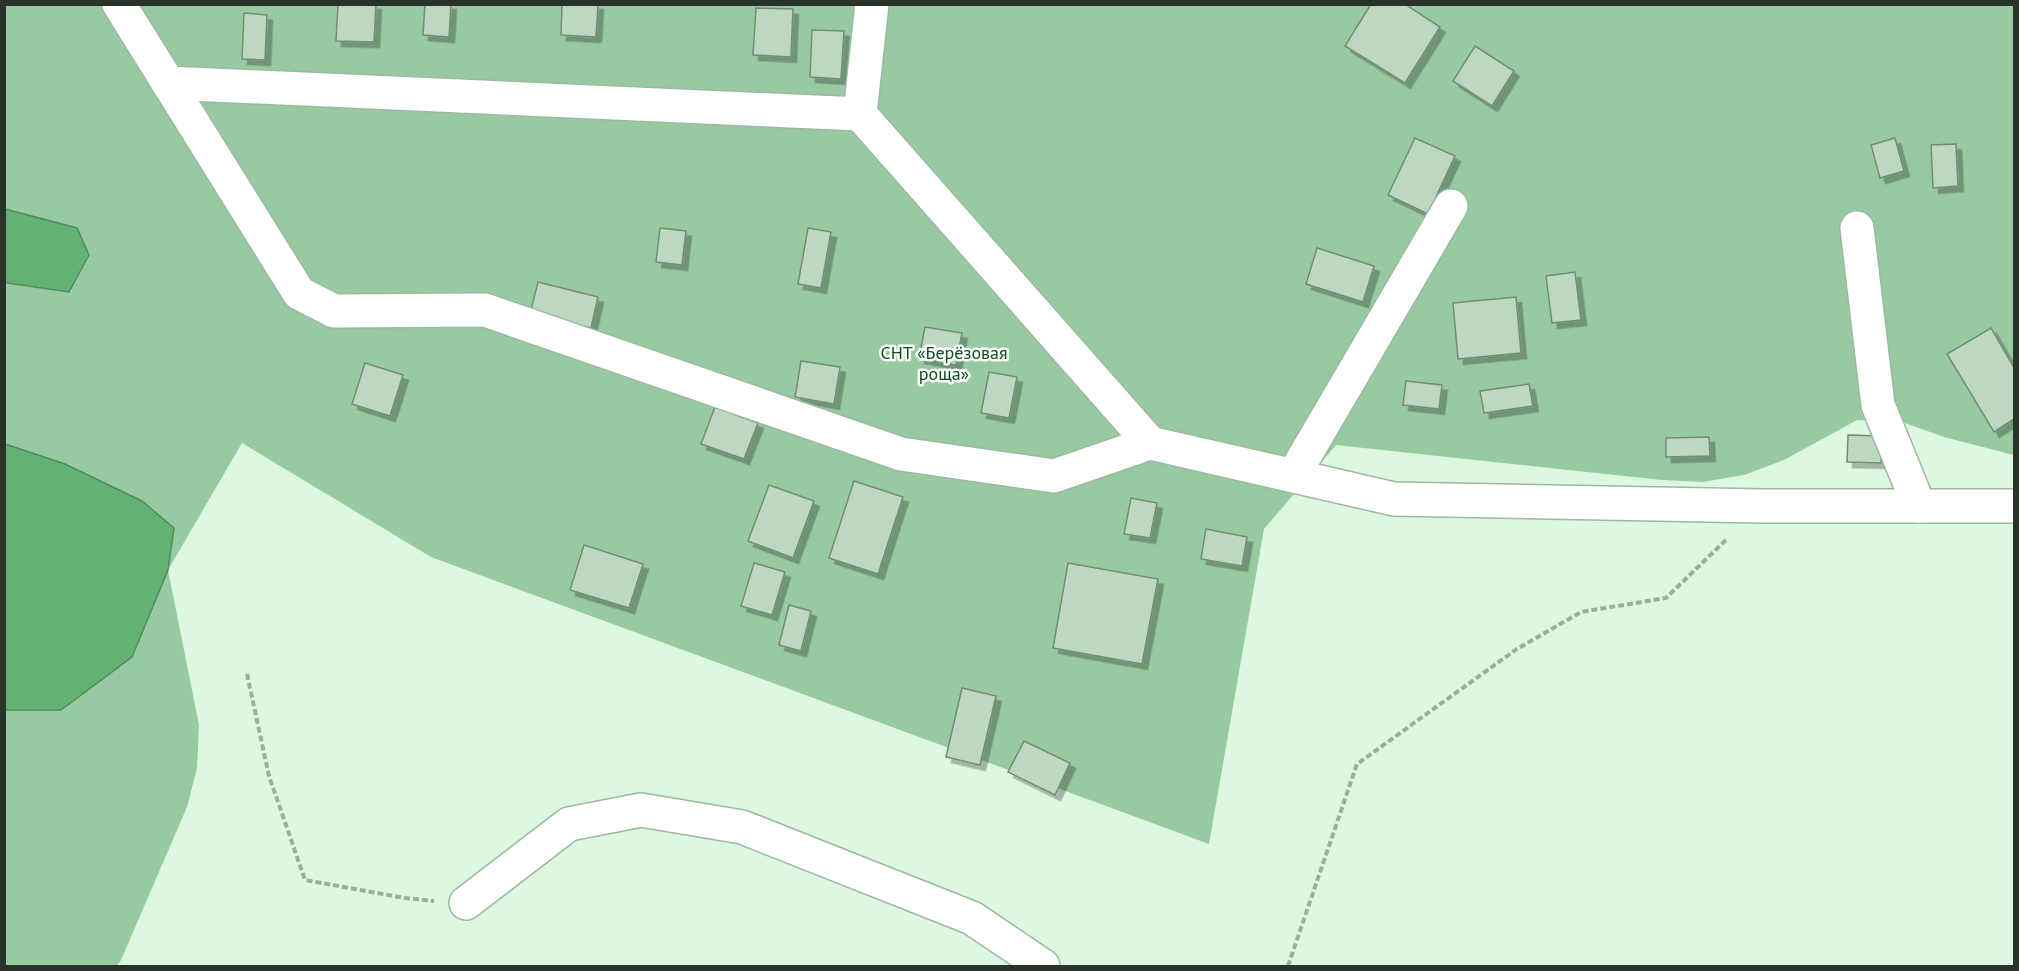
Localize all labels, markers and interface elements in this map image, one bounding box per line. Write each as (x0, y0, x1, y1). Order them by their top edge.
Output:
park label: СНТ «Берёзовая роща» (880, 341, 1008, 385)

